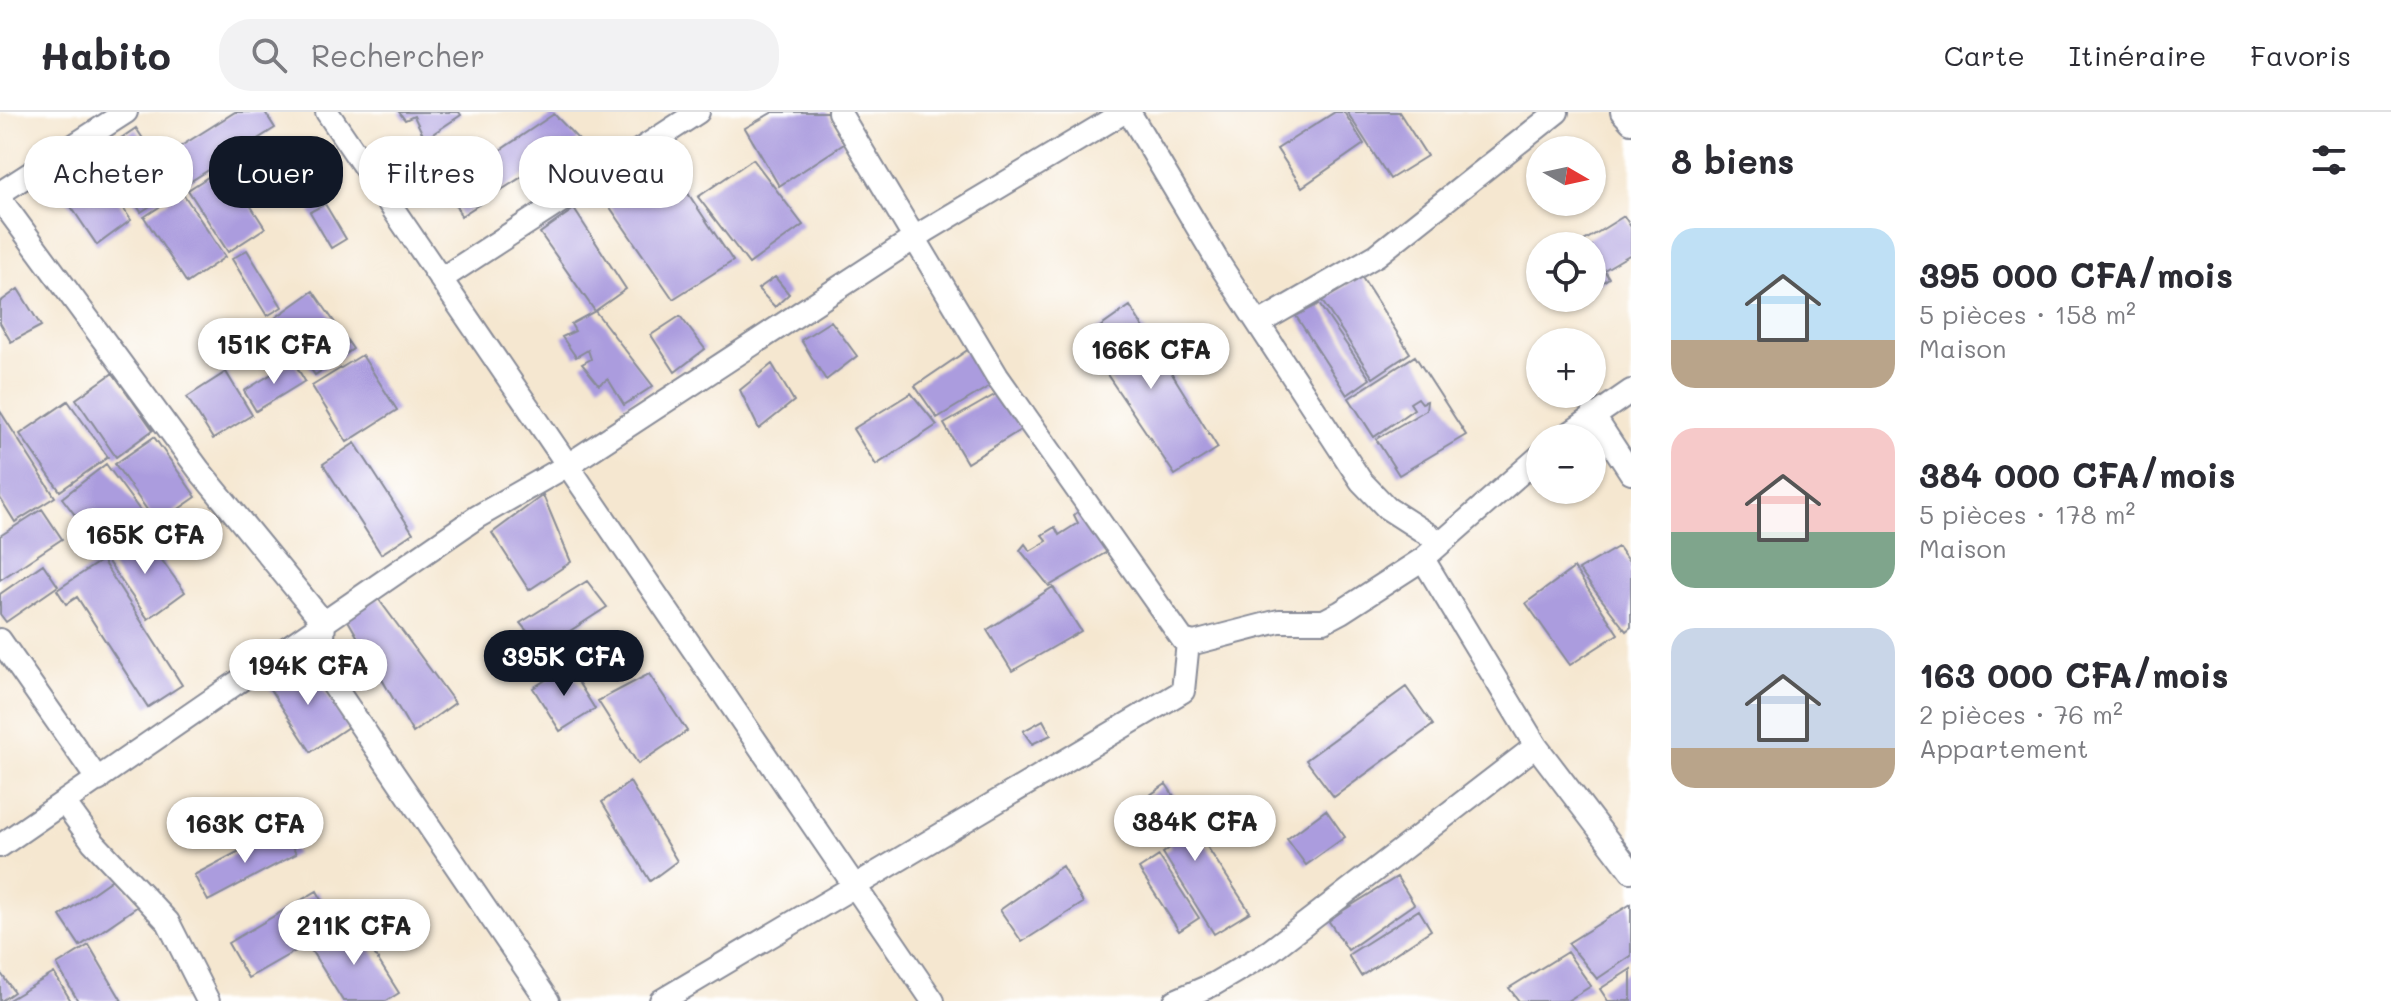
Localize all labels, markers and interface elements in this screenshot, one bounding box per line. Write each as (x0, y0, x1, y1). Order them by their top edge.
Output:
search box (219, 19, 779, 91)
text: Habito (40, 30, 171, 80)
icon: search (247, 33, 291, 77)
text: Rechercher (311, 35, 485, 75)
text: Carte (1944, 37, 2025, 73)
text: Itinéraire (2069, 37, 2206, 73)
text: Favoris (2250, 37, 2351, 73)
chip: Acheter (24, 136, 193, 208)
chip: Louer (209, 136, 343, 208)
chip: Filtres (359, 136, 503, 208)
chip: Nouveau (519, 136, 693, 208)
north arrow (1526, 136, 1606, 216)
map controls (1526, 136, 1606, 504)
text: 8 biens (1671, 138, 1794, 183)
icon: filters (2307, 138, 2351, 182)
button: locate (1526, 232, 1606, 312)
text: 395 000 CFA/mois (1919, 252, 2233, 297)
icon: home (1735, 260, 1831, 356)
text: 5 pièces · 158 m² (1919, 297, 2136, 331)
pin: 151K CFA (191, 318, 357, 386)
pin: 166K CFA (1068, 323, 1234, 391)
text: 151K CFA (216, 327, 332, 361)
button: + (1526, 328, 1606, 408)
text: Maison (1919, 331, 2006, 365)
text: 166K CFA (1091, 332, 1211, 366)
button: − (1526, 424, 1606, 504)
text: 384 000 CFA/mois (1919, 452, 2236, 497)
icon: home (1735, 460, 1831, 556)
text: 5 pièces · 178 m² (1919, 497, 2135, 531)
pin: 165K CFA (62, 508, 228, 576)
text: 165K CFA (85, 517, 205, 551)
text: Maison (1919, 531, 2006, 565)
pin: 395K CFA (481, 630, 647, 698)
pin: 194K CFA (225, 639, 391, 707)
text: 395K CFA (502, 639, 626, 673)
text: 194K CFA (247, 648, 369, 682)
text: 163 000 CFA/mois (1919, 652, 2229, 697)
icon: home (1735, 660, 1831, 756)
text: 2 pièces · 76 m² (1919, 697, 2123, 731)
text: Appartement (1919, 731, 2089, 765)
pin: 384K CFA (1112, 795, 1278, 863)
pin: 163K CFA (162, 797, 328, 865)
text: 384K CFA (1132, 804, 1258, 838)
text: 163K CFA (185, 806, 305, 840)
pin: 211K CFA (271, 899, 437, 967)
text: 211K CFA (296, 908, 412, 942)

